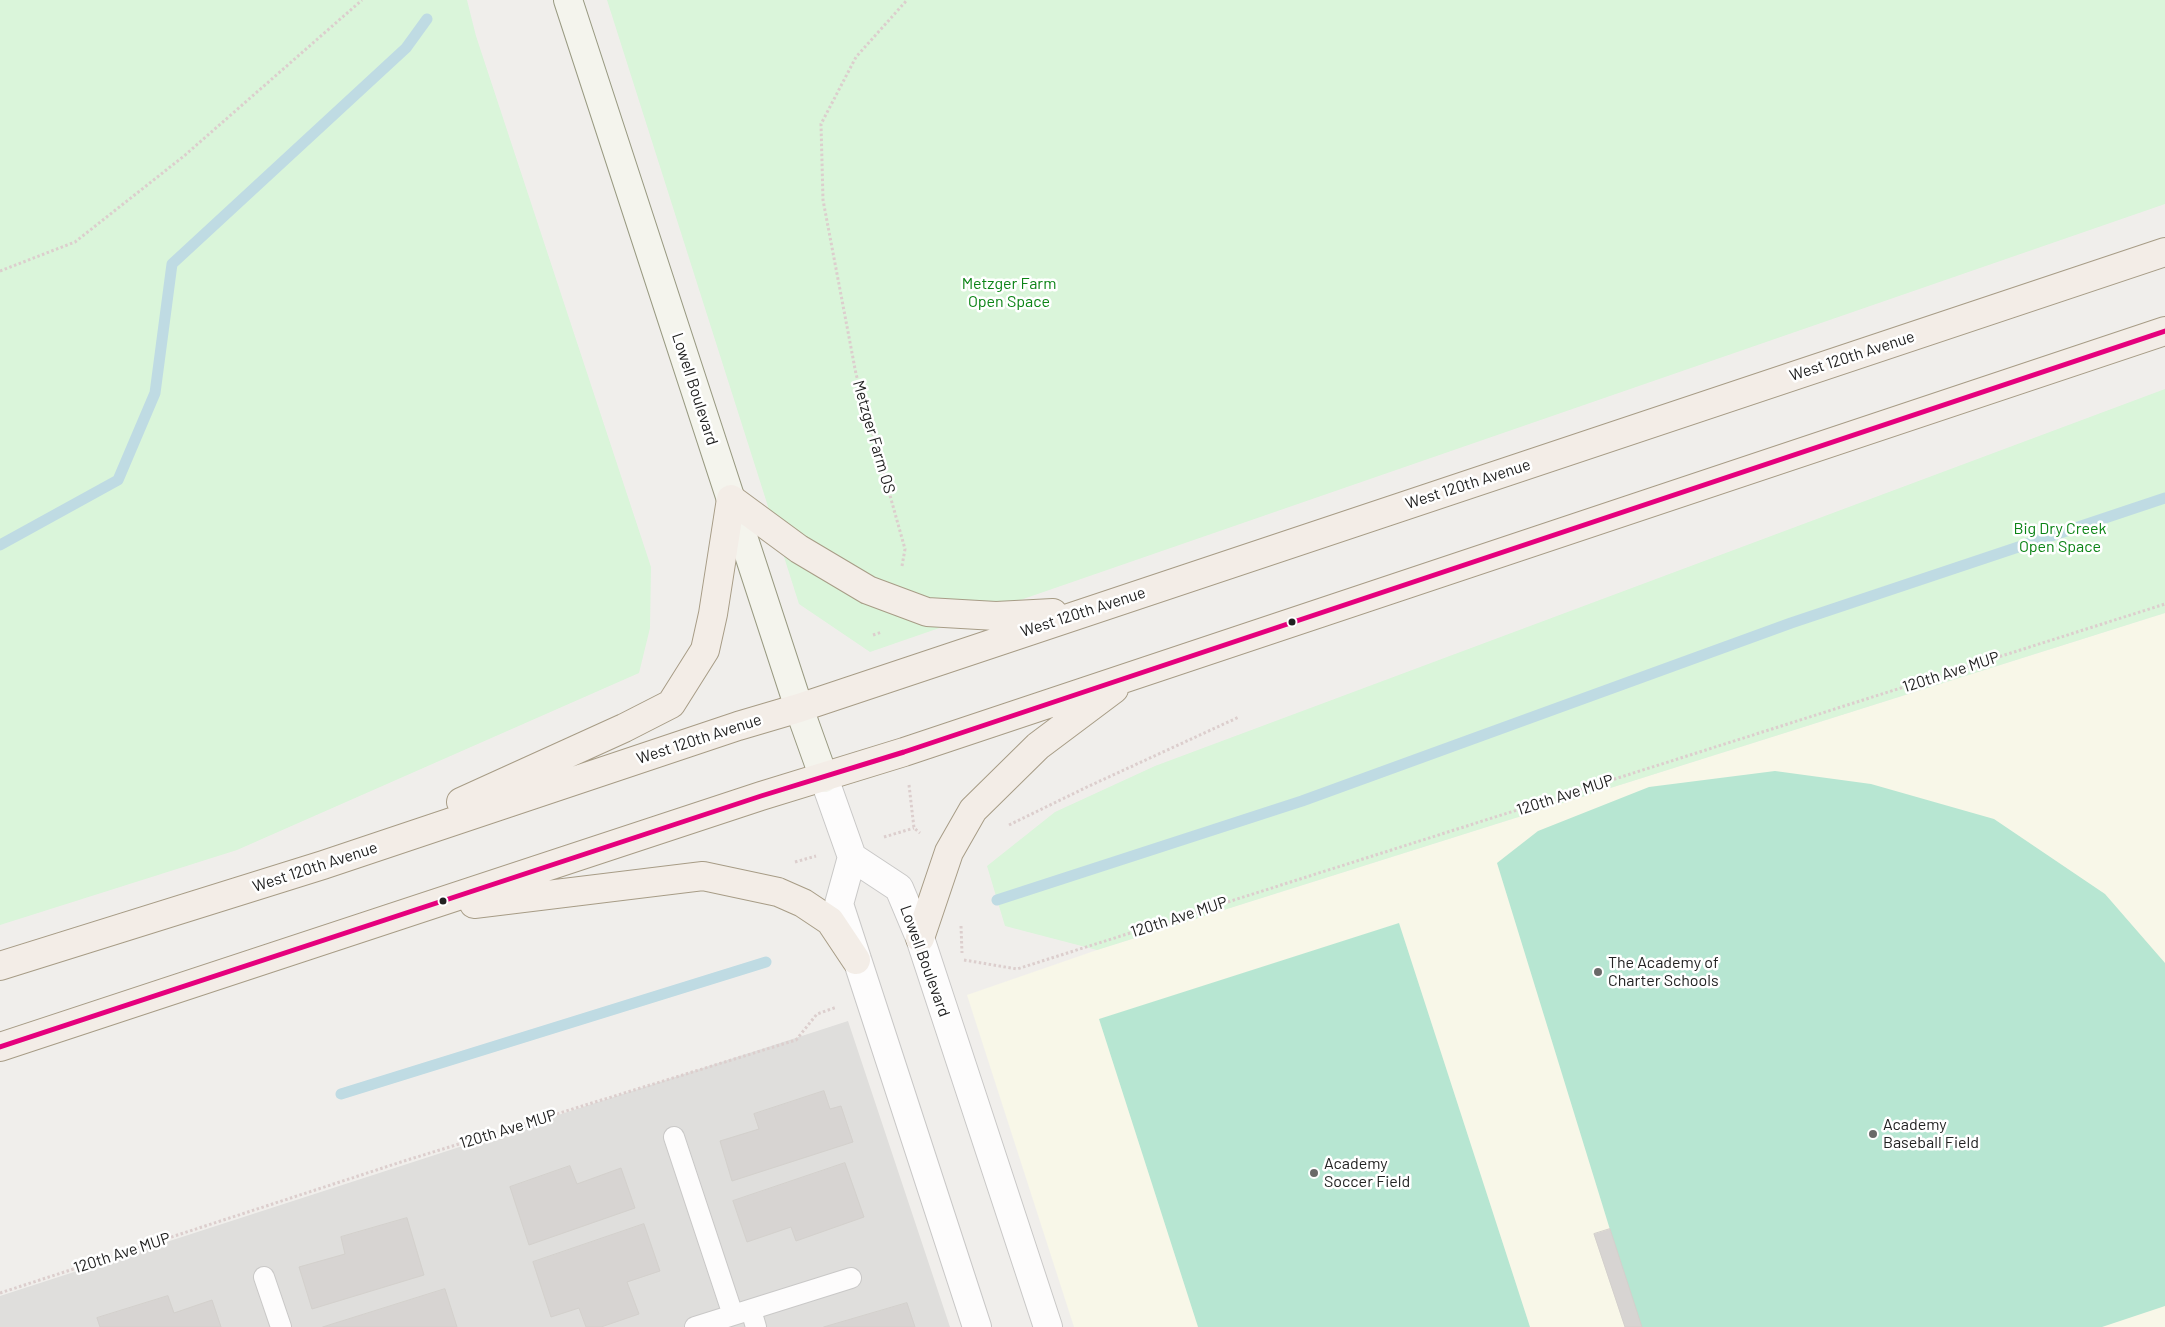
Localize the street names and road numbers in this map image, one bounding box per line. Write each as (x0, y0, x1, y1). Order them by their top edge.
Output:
street label: West 120th Avenue (1787, 327, 1917, 385)
street label: Lowell Boulevard (668, 330, 722, 448)
street label: Metzger Farm OS (849, 378, 899, 496)
street label: West 120th Avenue (1403, 455, 1533, 513)
street label: West 120th Avenue (1018, 583, 1148, 641)
street label: 120th Ave MUP (1900, 647, 2002, 697)
street label: West 120th Avenue (634, 710, 764, 768)
street label: 120th Ave MUP (1514, 770, 1616, 820)
street label: West 120th Avenue (250, 838, 380, 896)
street label: 120th Ave MUP (1128, 892, 1230, 942)
street label: Lowell Boulevard (896, 903, 954, 1019)
street label: 120th Ave MUP (457, 1105, 559, 1153)
street label: 120th Ave MUP (71, 1228, 173, 1278)

